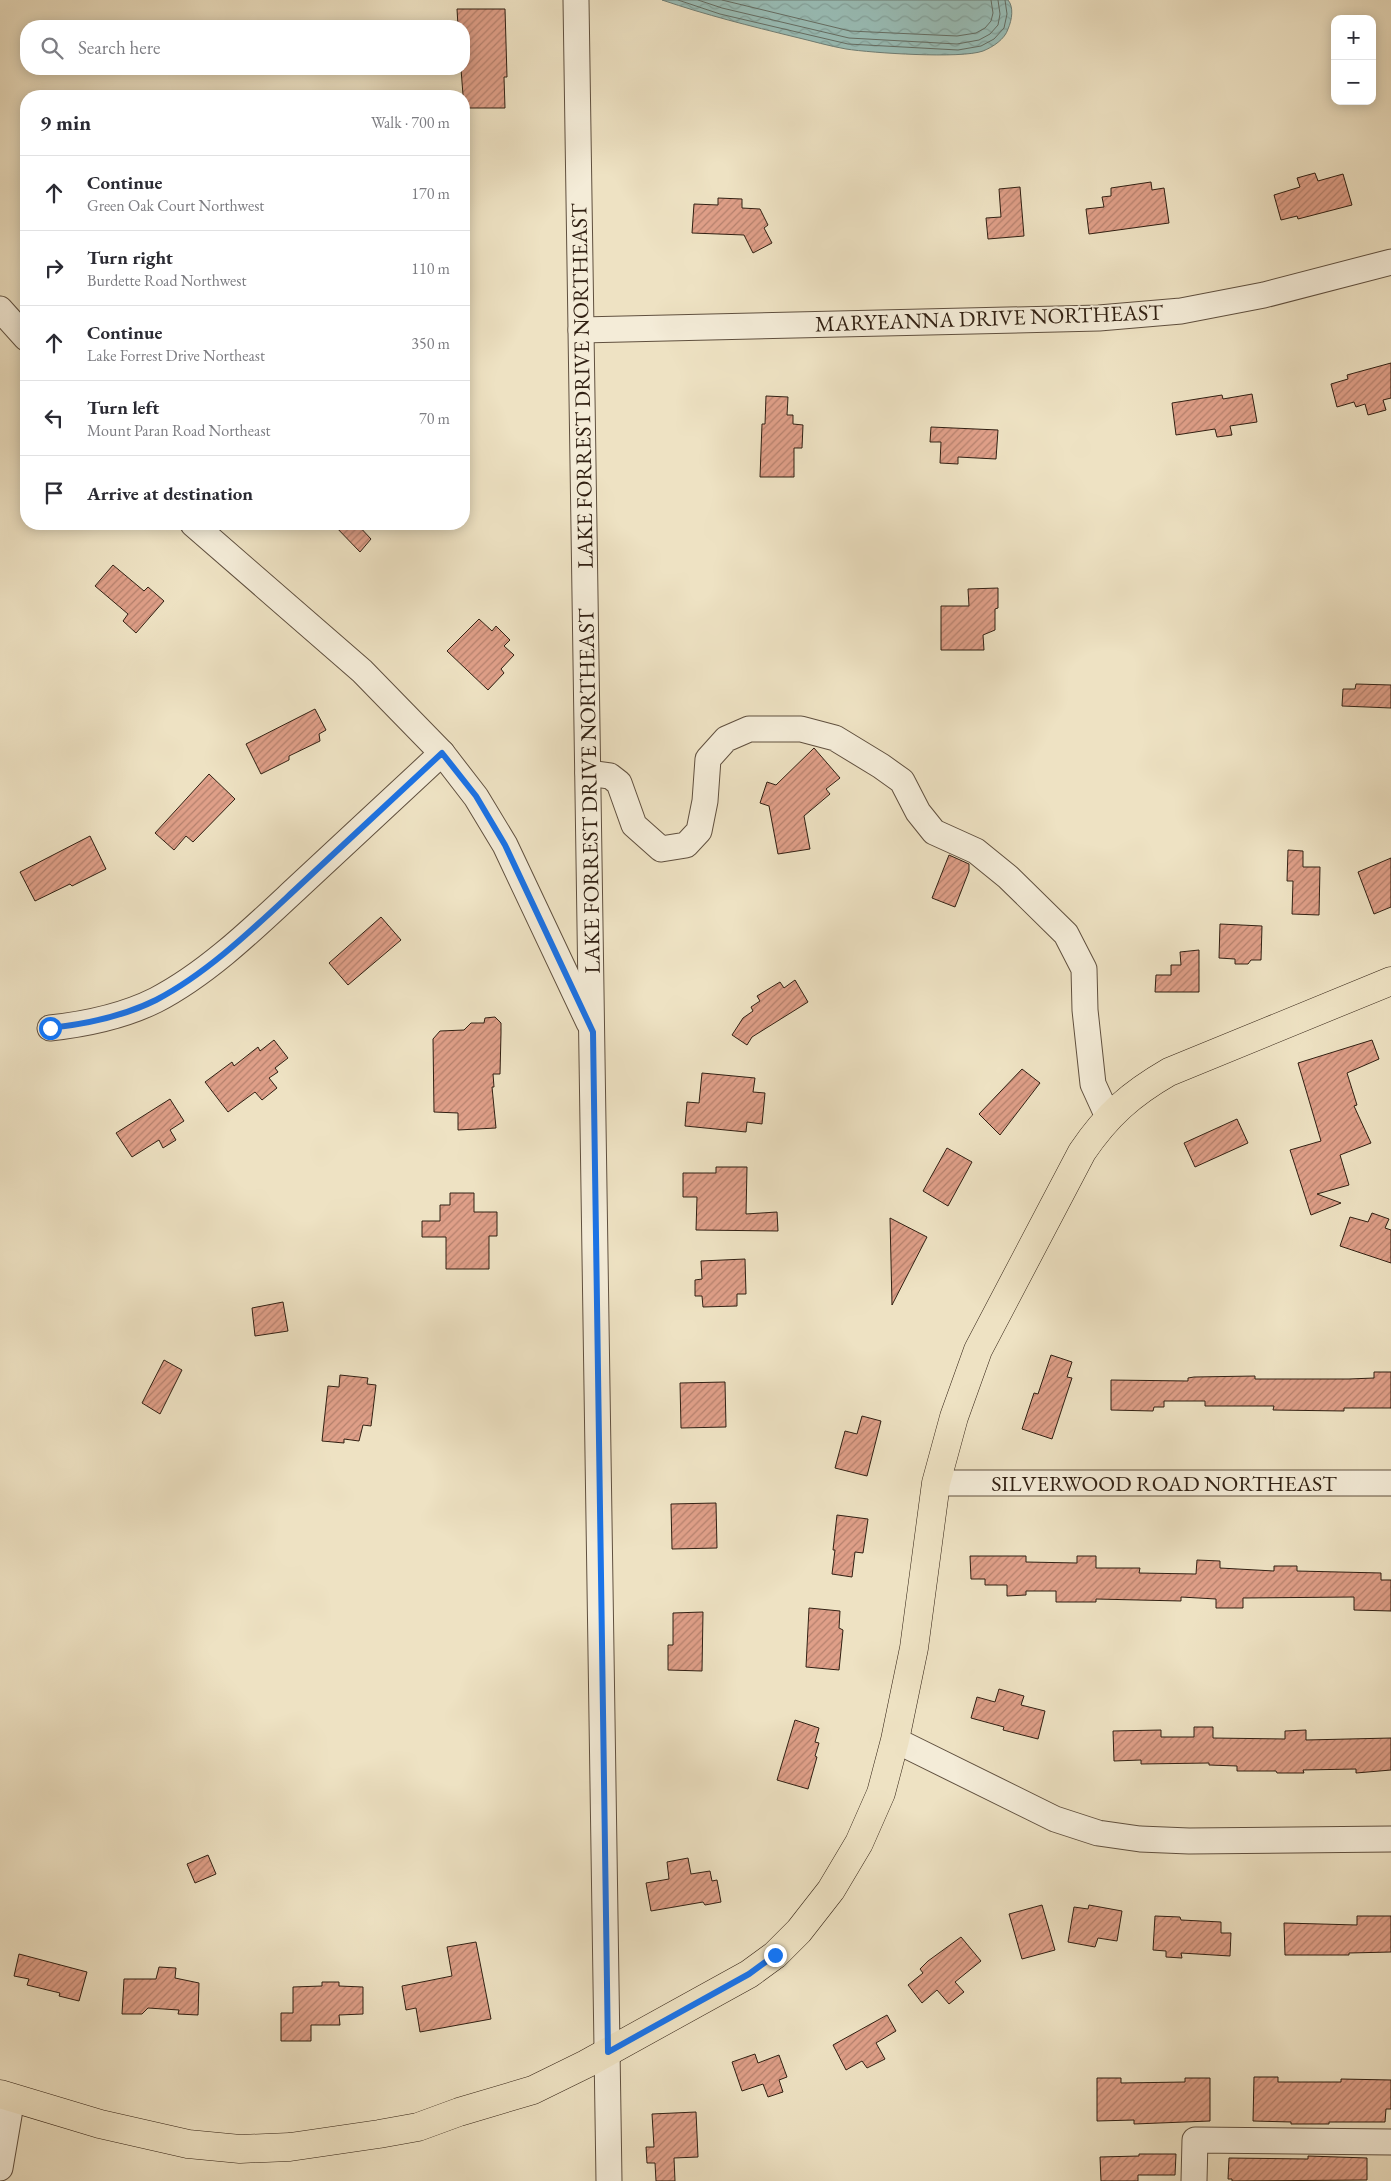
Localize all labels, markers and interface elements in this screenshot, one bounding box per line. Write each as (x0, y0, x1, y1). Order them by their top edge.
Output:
map controls (1331, 15, 1376, 105)
button: + (1331, 15, 1376, 60)
search box (20, 20, 470, 75)
icon: search (38, 34, 66, 62)
text: Search here (78, 35, 160, 60)
button: − (1331, 60, 1376, 105)
text: 9 min (40, 109, 91, 136)
text: Walk · 700 m (371, 112, 450, 133)
text: Continue (87, 170, 162, 195)
icon: ahead (40, 179, 68, 207)
text: 170 m (411, 183, 450, 204)
text: Green Oak Court Northwest (87, 195, 264, 216)
street label: LAKE FORREST DRIVE NORTHEAST (564, 203, 600, 569)
text: Turn right (87, 245, 173, 270)
icon: right (40, 254, 68, 282)
text: 110 m (411, 258, 450, 279)
text: Burdette Road Northwest (87, 270, 246, 291)
street label: MARYEANNA DRIVE NORTHEAST (815, 297, 1164, 339)
text: Continue (87, 320, 162, 345)
icon: ahead (40, 329, 68, 357)
text: 350 m (411, 333, 450, 354)
text: Lake Forrest Drive Northeast (87, 345, 265, 366)
text: Turn left (87, 395, 159, 420)
icon: left (40, 404, 68, 432)
text: 70 m (419, 408, 450, 429)
text: Mount Paran Road Northeast (87, 420, 271, 441)
icon: arrive (40, 479, 68, 507)
text: Arrive at destination (87, 481, 253, 506)
street label: LAKE FORREST DRIVE NORTHEAST (571, 608, 607, 974)
route start (39, 1017, 62, 1040)
street label: SILVERWOOD ROAD NORTHEAST (991, 1469, 1337, 1498)
route end (764, 1944, 787, 1967)

